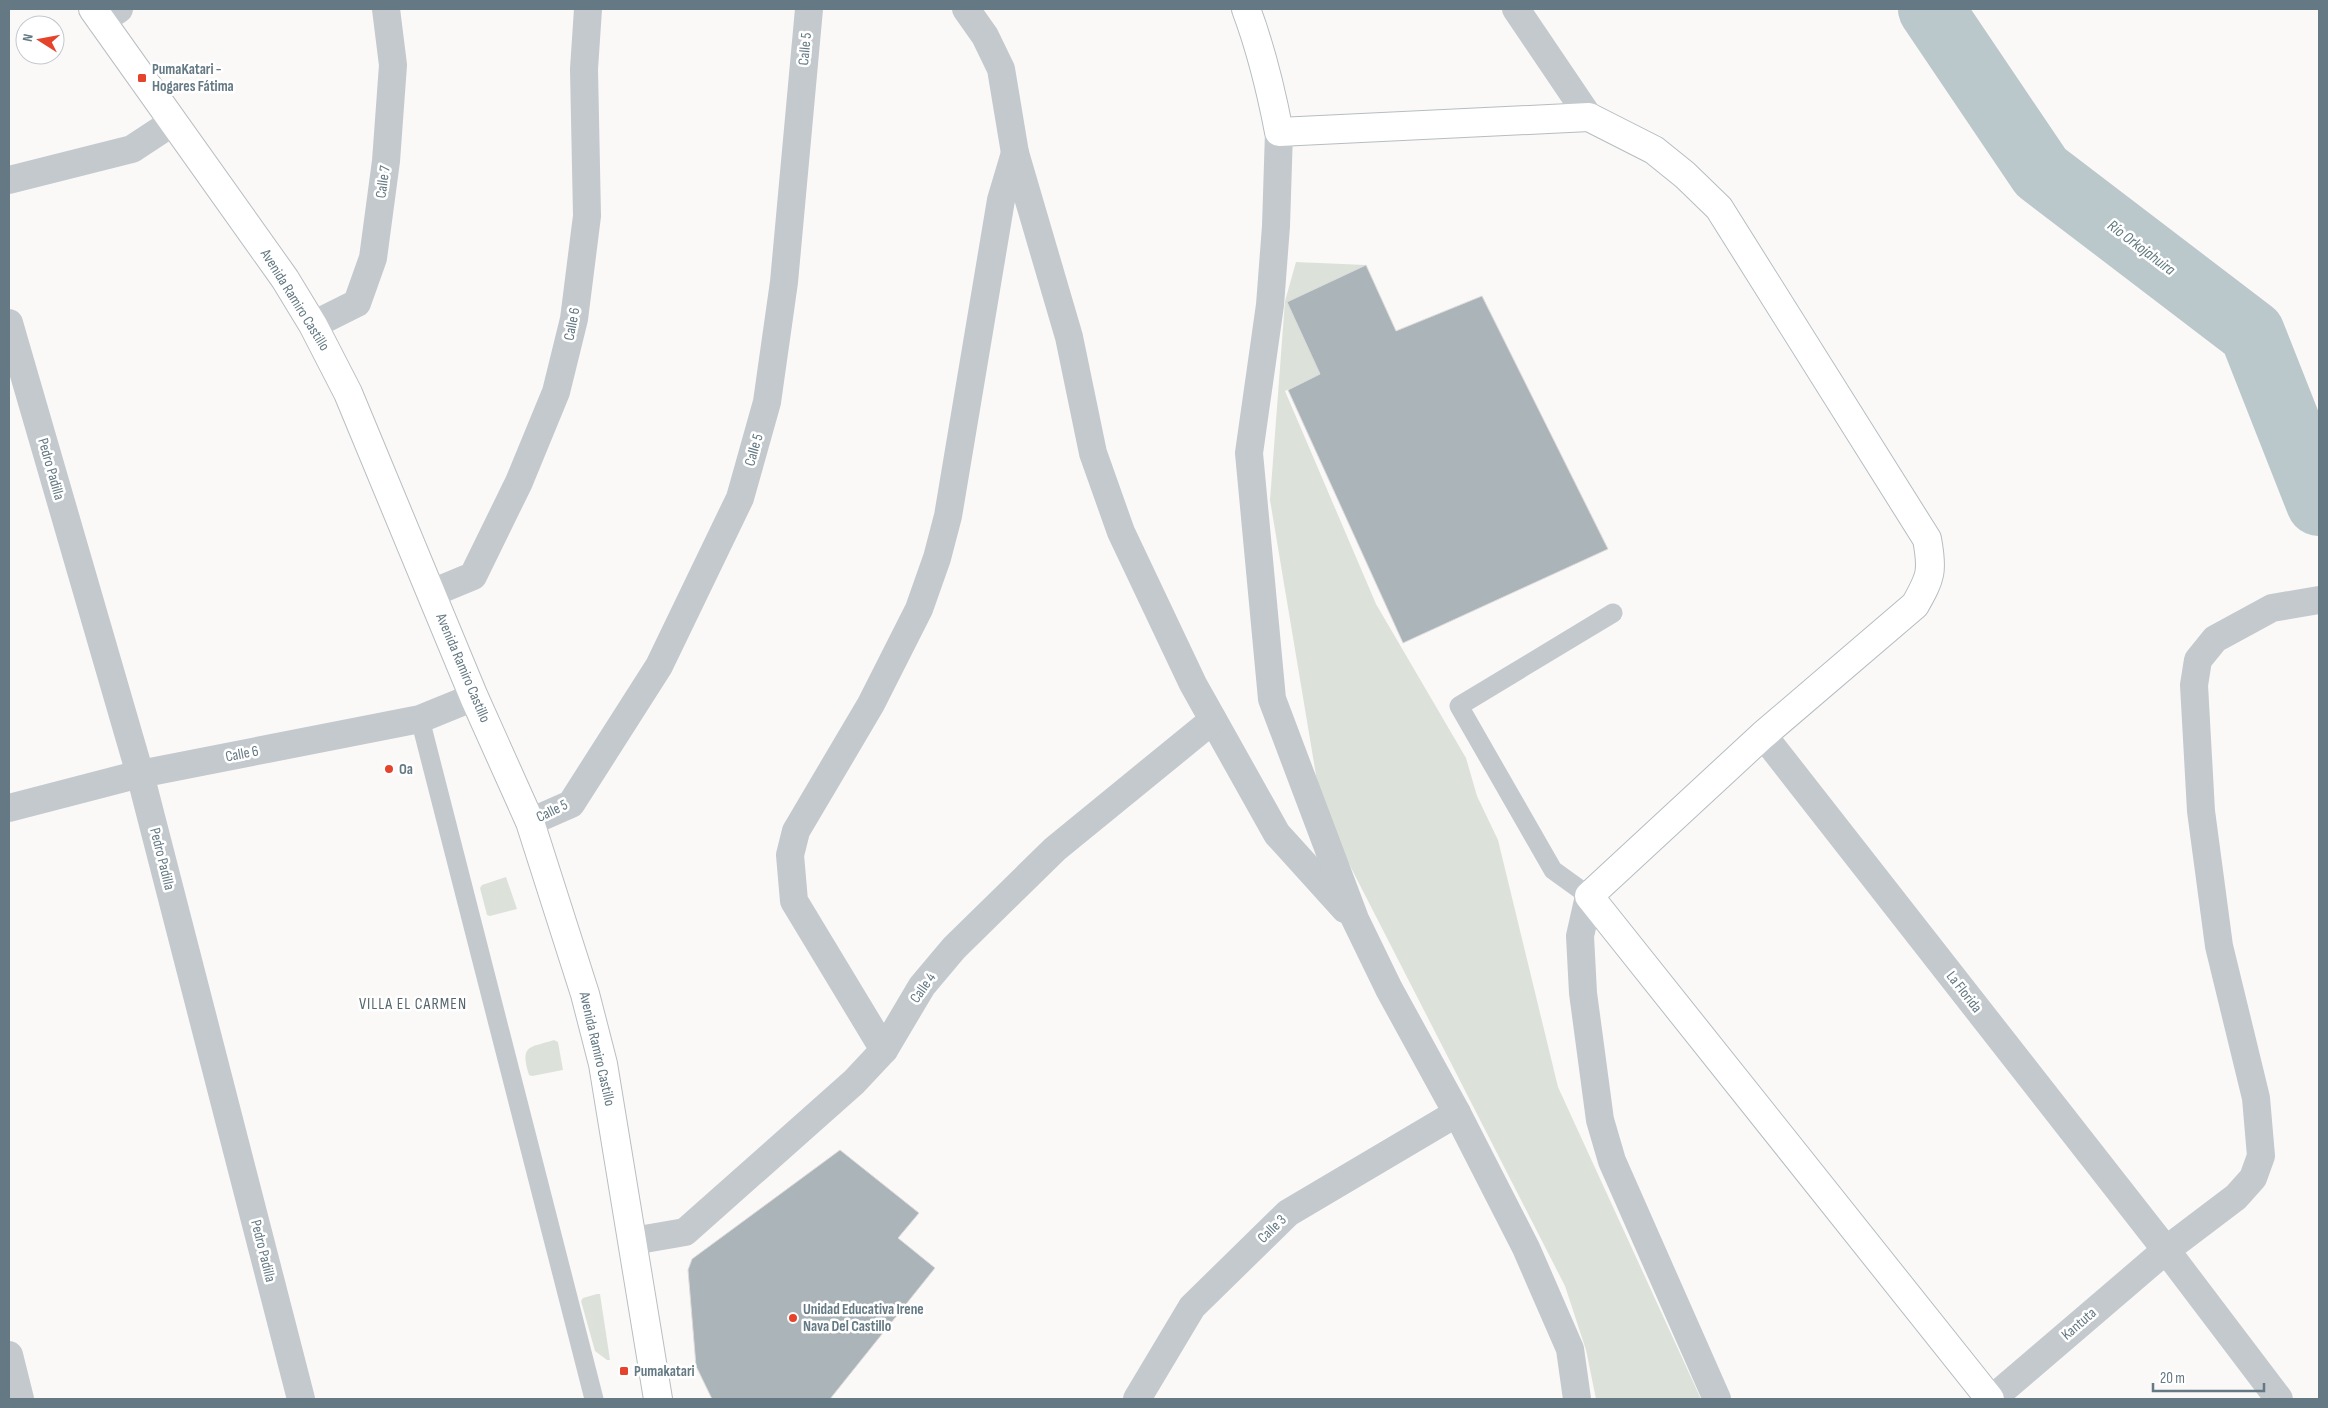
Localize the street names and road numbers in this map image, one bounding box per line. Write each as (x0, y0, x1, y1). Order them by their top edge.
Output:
street label: Calle 5 (794, 32, 816, 66)
street label: Calle 7 (371, 164, 395, 200)
street label: Avenida Ramiro Castillo (256, 245, 334, 354)
street label: Calle 6 (559, 306, 585, 342)
street label: Calle 5 (740, 432, 768, 468)
street label: Pedro Padilla (33, 436, 69, 502)
street label: Avenida Ramiro Castillo (431, 610, 495, 725)
street label: Calle 6 (224, 741, 260, 767)
street label: Calle 5 (533, 795, 571, 827)
street label: Pedro Padilla (145, 826, 179, 892)
street label: La Florida (1942, 967, 1986, 1017)
street label: Calle 4 (906, 969, 940, 1007)
street label: Avenida Ramiro Castillo (574, 989, 619, 1108)
street label: Calle 3 (1254, 1211, 1290, 1247)
street label: Pedro Padilla (246, 1218, 280, 1284)
street label: Kantuta (2058, 1304, 2101, 1344)

